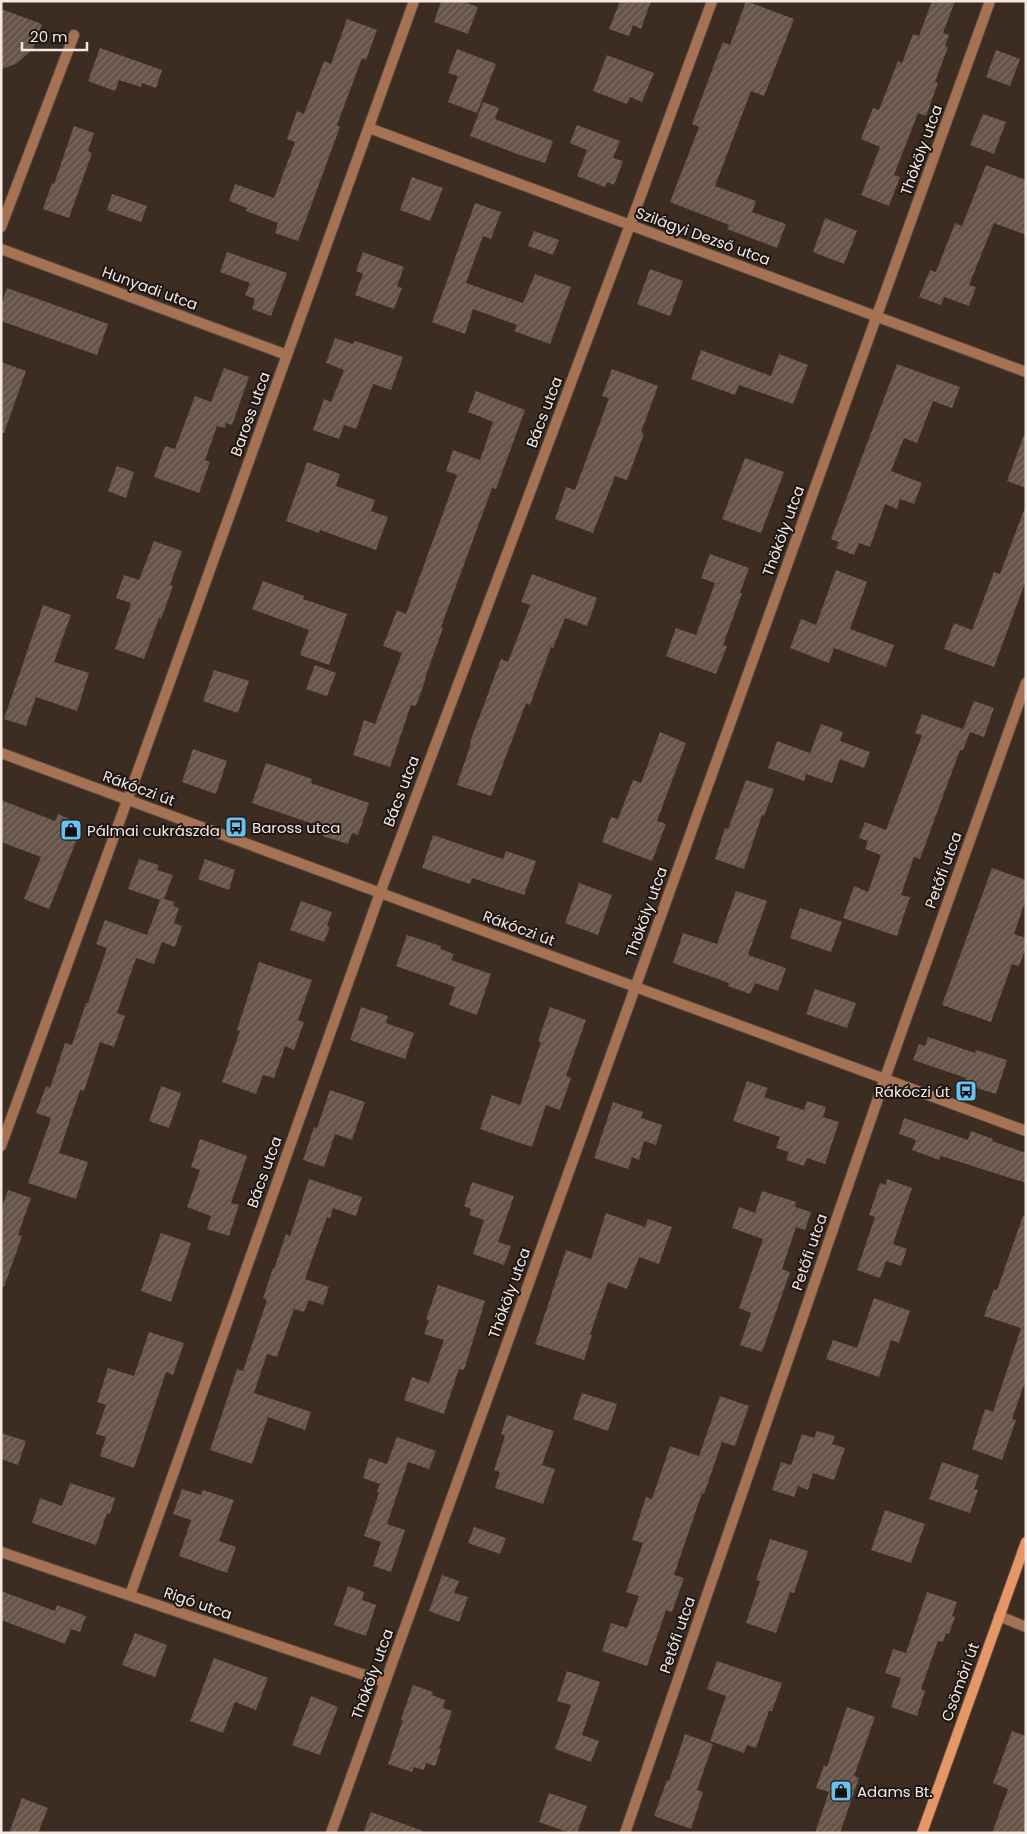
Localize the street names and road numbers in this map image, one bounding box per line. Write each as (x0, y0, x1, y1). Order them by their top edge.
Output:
street label: Thököly utca (895, 102, 947, 198)
street label: Szilágyi Dezső utca (633, 202, 773, 270)
street label: Hunyadi utca (99, 261, 201, 315)
street label: Baross utca (225, 369, 275, 459)
street label: Bács utca (521, 373, 567, 451)
street label: Thököly utca (757, 483, 809, 579)
street label: Bács utca (378, 752, 424, 830)
street label: Rákóczi út (100, 765, 178, 811)
street label: Petőfi utca (919, 829, 967, 911)
street label: Thököly utca (620, 864, 672, 960)
street label: Rákóczi út (480, 905, 558, 951)
street label: Bács utca (241, 1133, 287, 1211)
street label: Petőfi utca (786, 1211, 832, 1293)
street label: Thököly utca (483, 1245, 535, 1341)
street label: Rigó utca (161, 1582, 235, 1624)
street label: Petőfi utca (654, 1594, 700, 1676)
street label: Thököly utca (346, 1626, 398, 1722)
street label: Csömöri út (936, 1640, 984, 1724)

